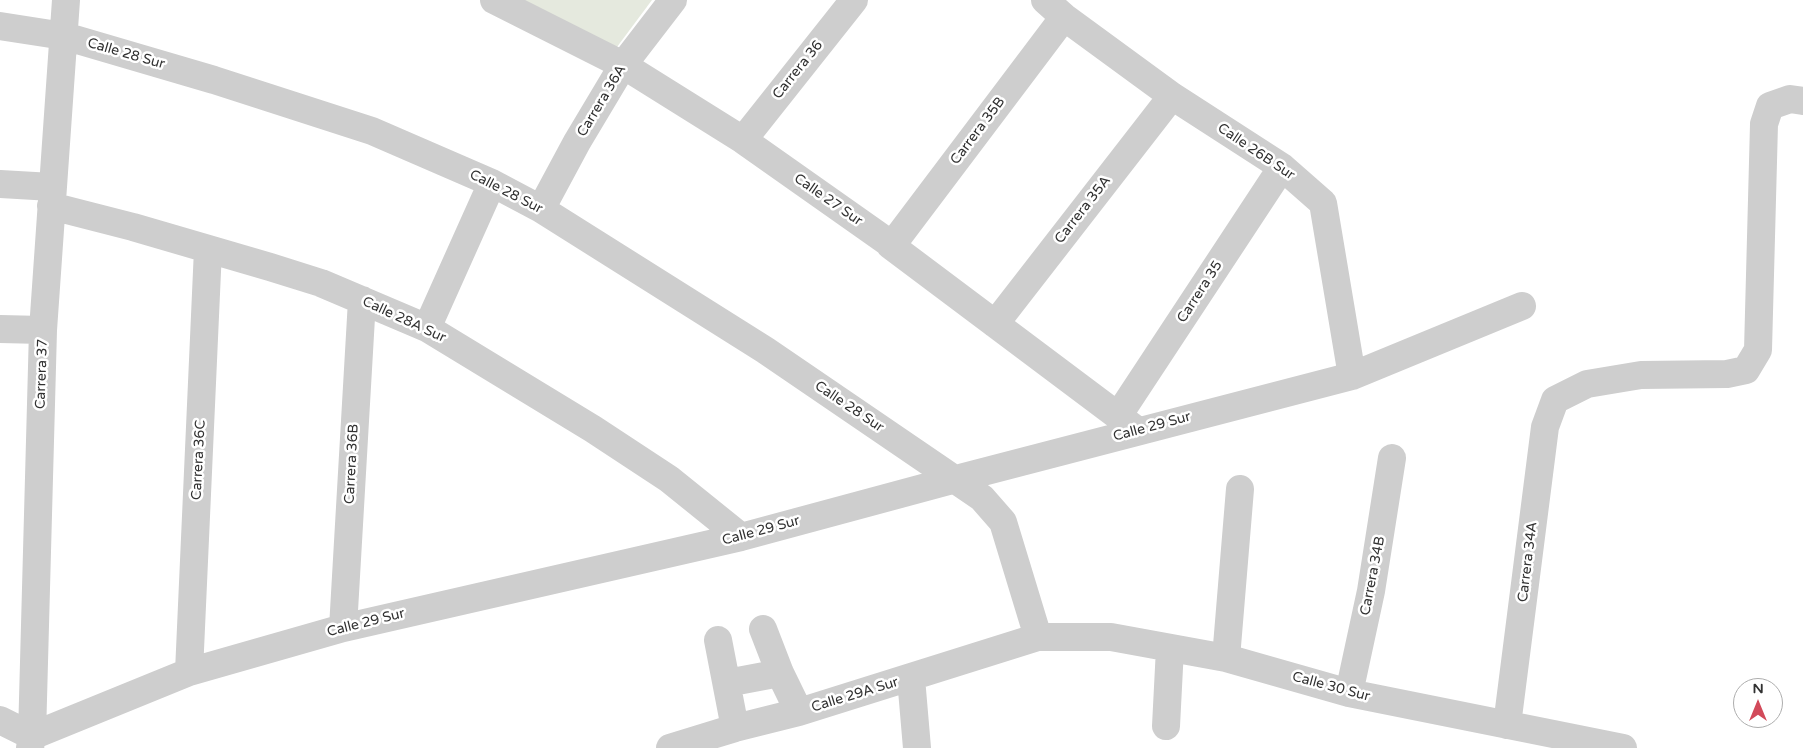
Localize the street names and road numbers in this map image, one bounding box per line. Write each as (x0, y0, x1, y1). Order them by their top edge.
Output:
street label: Calle 28 Sur (85, 35, 167, 73)
street label: Carrera 36 (769, 37, 827, 103)
street label: Carrera 36A (574, 62, 630, 140)
street label: Carrera 35B (947, 94, 1009, 168)
street label: Calle 26B Sur (1214, 120, 1298, 184)
street label: Calle 28 Sur (467, 166, 545, 218)
street label: Calle 27 Sur (791, 170, 865, 230)
street label: Carrera 35A (1051, 173, 1115, 247)
street label: Carrera 35 (1174, 258, 1226, 326)
street label: Calle 28A Sur (360, 293, 448, 347)
street label: Carrera 37 (32, 338, 52, 410)
street label: Calle 28 Sur (811, 378, 887, 436)
street label: Calle 29 Sur (1111, 409, 1193, 445)
street label: Carrera 36C (189, 420, 209, 500)
street label: Carrera 36B (342, 424, 362, 504)
street label: Calle 29 Sur (720, 513, 802, 549)
street label: Carrera 34A (1515, 521, 1541, 603)
street label: Carrera 34B (1357, 535, 1389, 617)
street label: Calle 29 Sur (325, 605, 407, 641)
street label: Calle 30 Sur (1290, 669, 1372, 705)
street label: Calle 29A Sur (809, 674, 901, 716)

